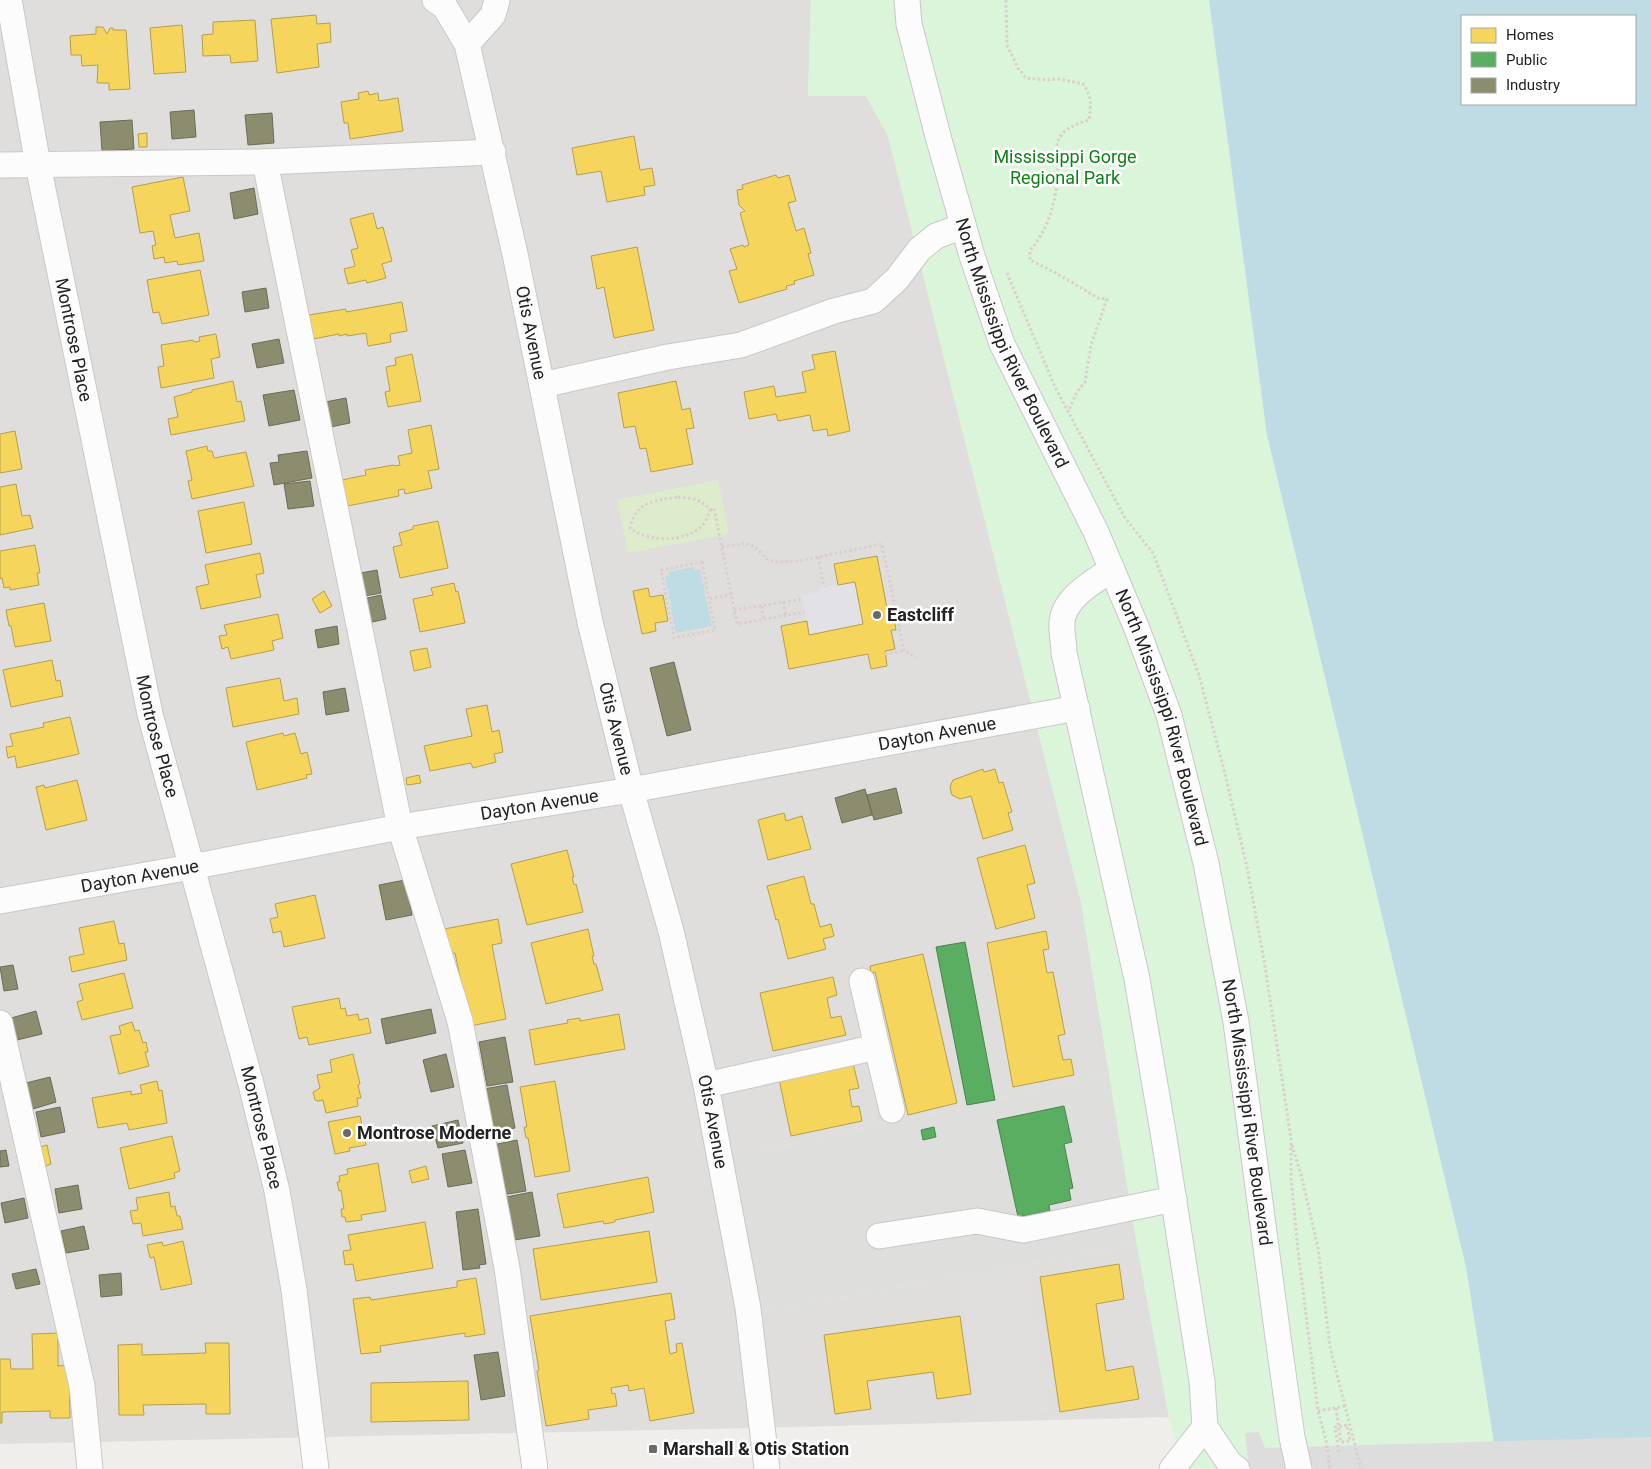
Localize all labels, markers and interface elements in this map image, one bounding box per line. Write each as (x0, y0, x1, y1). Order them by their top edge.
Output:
legend (1461, 15, 1636, 105)
text: Homes (1506, 26, 1554, 44)
text: Public (1506, 51, 1547, 69)
text: Industry (1506, 76, 1560, 94)
park label: Mississippi Gorge Regional Park (993, 146, 1137, 188)
street label: North Mississippi River Boulevard (952, 215, 1073, 471)
street label: Montrose Place (51, 276, 97, 404)
street label: Otis Avenue (512, 284, 551, 381)
street label: North Mississippi River Boulevard (1111, 586, 1212, 848)
place label: Eastcliff (887, 604, 954, 625)
marker: Eastcliff (871, 609, 883, 621)
street label: Montrose Place (132, 673, 183, 800)
street label: Otis Avenue (595, 680, 638, 777)
street label: Dayton Avenue (876, 712, 998, 754)
street label: Dayton Avenue (479, 784, 600, 824)
street label: Dayton Avenue (79, 855, 200, 896)
street label: North Mississippi River Boulevard (1218, 977, 1277, 1247)
street label: Montrose Place (237, 1063, 287, 1191)
street label: Otis Avenue (694, 1072, 733, 1170)
place label: Montrose Moderne (357, 1122, 511, 1143)
marker: Montrose Moderne (341, 1127, 353, 1139)
place label: Marshall & Otis Station (663, 1438, 849, 1459)
marker: Marshall & Otis Station (647, 1443, 659, 1455)

